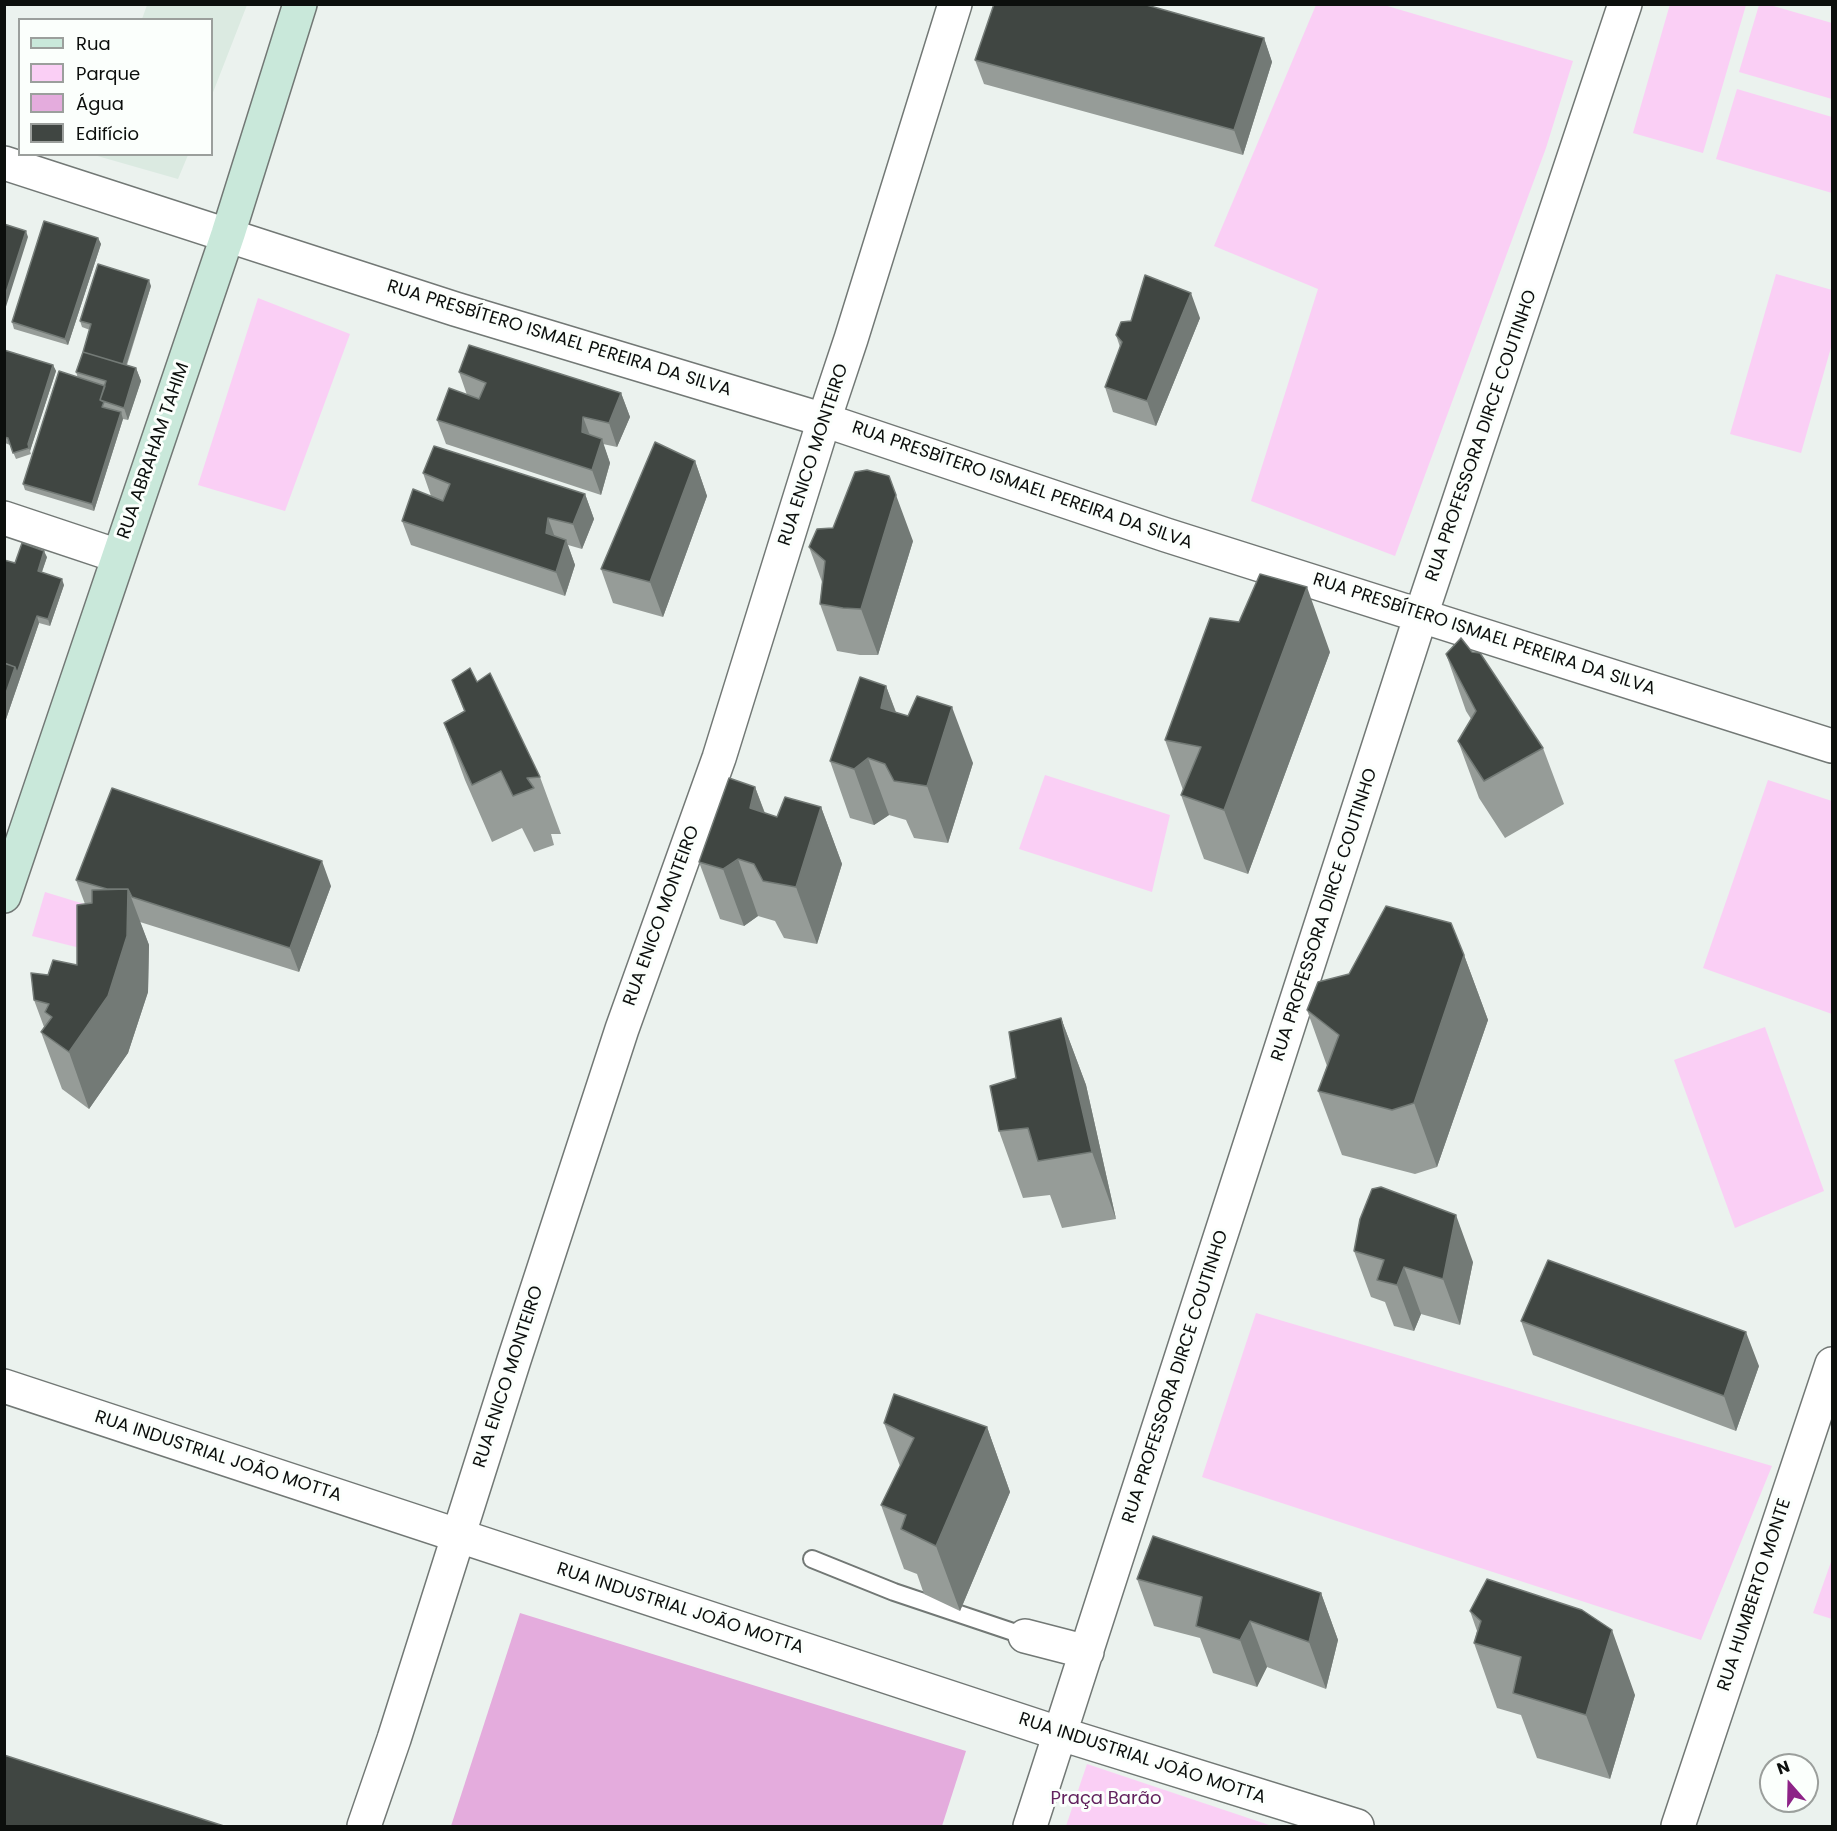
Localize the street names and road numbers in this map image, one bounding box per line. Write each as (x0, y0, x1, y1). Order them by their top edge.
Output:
street label: RUA PRESBÍTERO ISMAEL PEREIRA DA SILVA (384, 276, 734, 402)
street label: RUA PROFESSORA DIRCE COUTINHO (1422, 288, 1542, 584)
street label: RUA ABRAHAM TAHIM (114, 360, 194, 542)
street label: RUA ENICO MONTEIRO (774, 361, 854, 549)
street label: RUA PRESBÍTERO ISMAEL PEREIRA DA SILVA (849, 417, 1195, 555)
street label: RUA PRESBÍTERO ISMAEL PEREIRA DA SILVA (1310, 569, 1658, 701)
street label: RUA PROFESSORA DIRCE COUTINHO (1267, 766, 1383, 1064)
street label: RUA ENICO MONTEIRO (619, 823, 705, 1009)
street label: RUA PROFESSORA DIRCE COUTINHO (1118, 1228, 1234, 1526)
street label: RUA ENICO MONTEIRO (469, 1283, 549, 1471)
street label: RUA INDUSTRIAL JOÃO MOTTA (92, 1407, 344, 1507)
street label: RUA HUMBERTO MONTE (1714, 1496, 1796, 1694)
street label: RUA INDUSTRIAL JOÃO MOTTA (554, 1559, 806, 1659)
street label: RUA INDUSTRIAL JOÃO MOTTA (1016, 1709, 1268, 1809)

